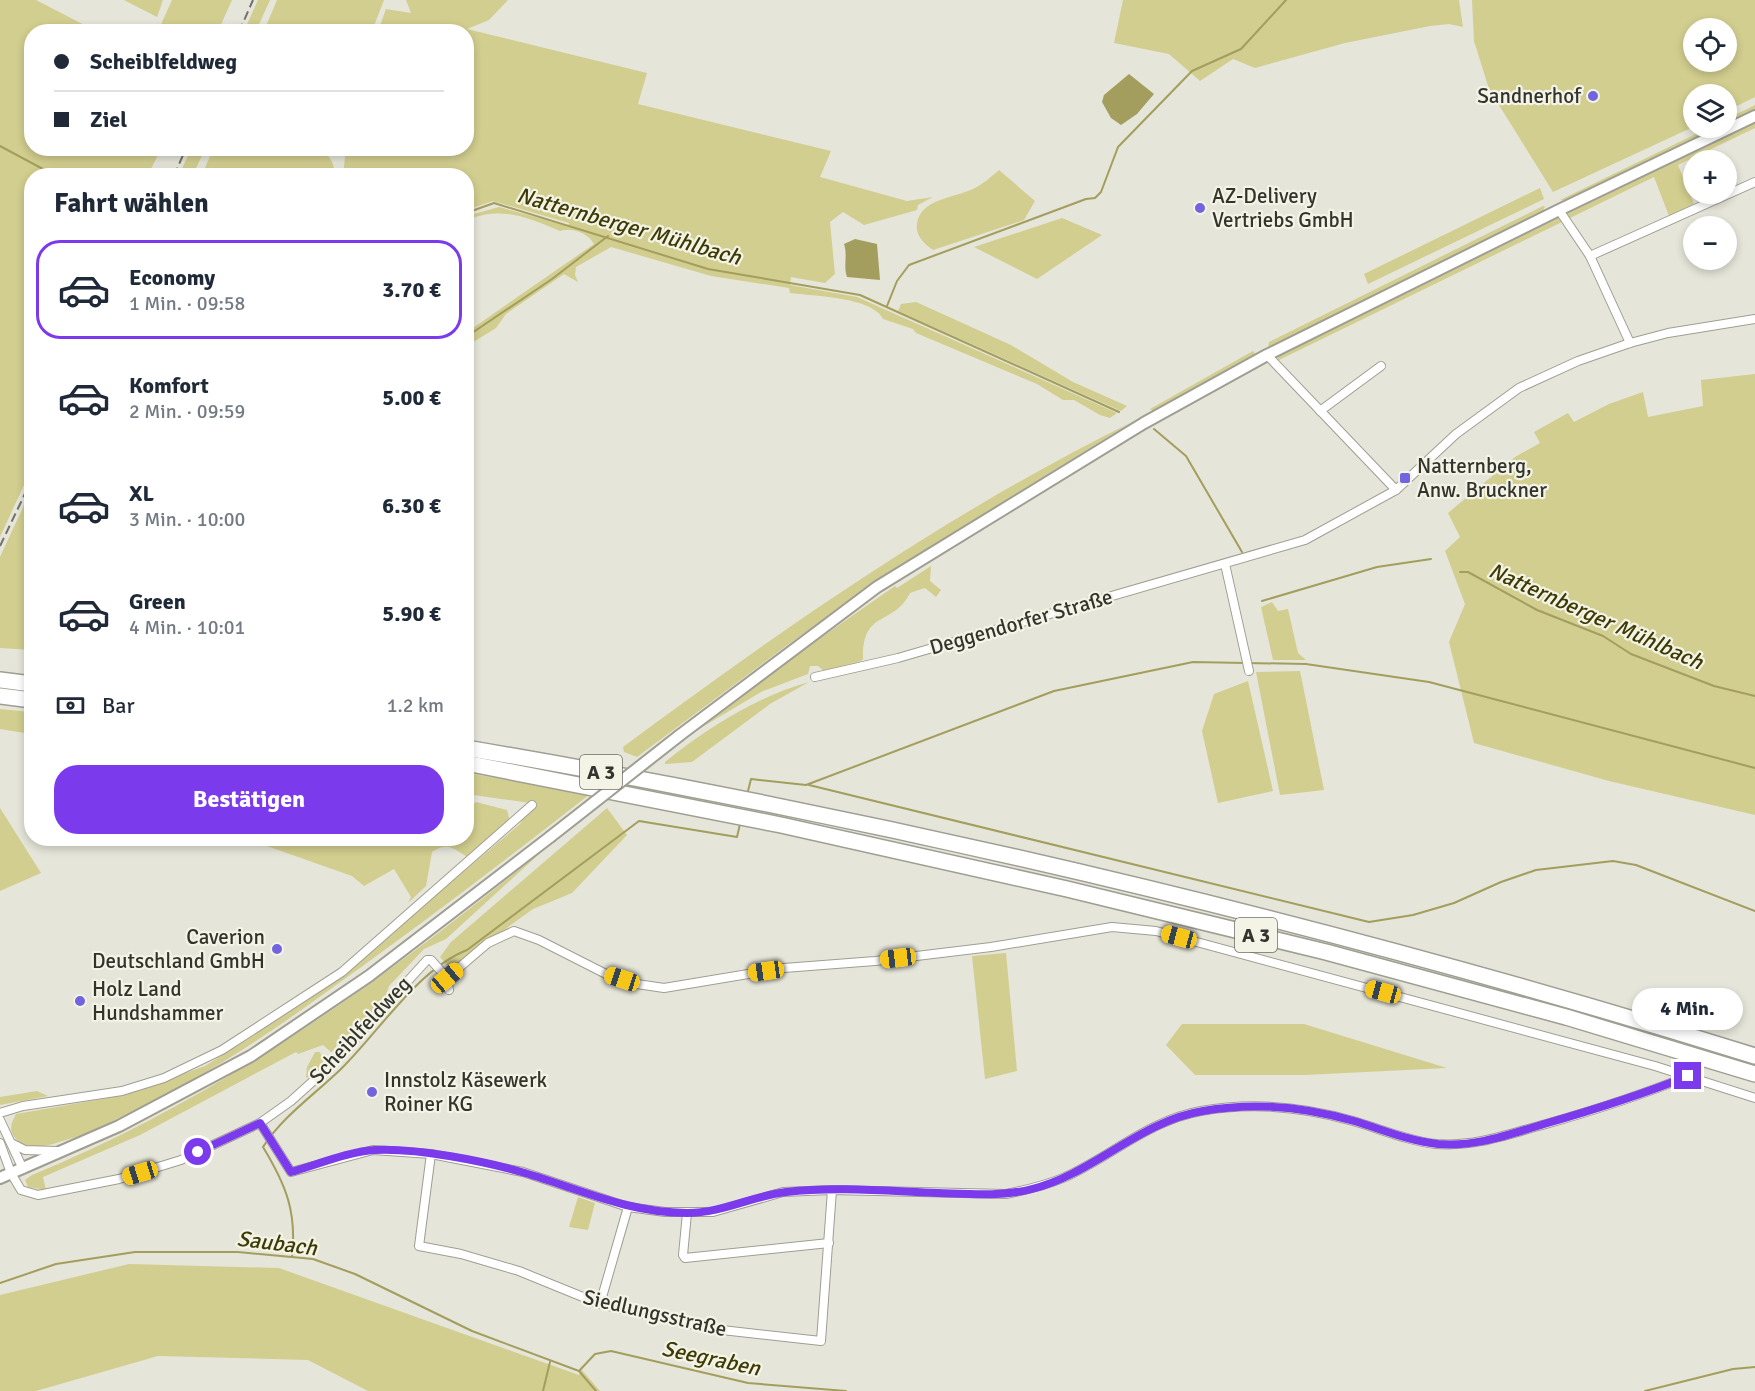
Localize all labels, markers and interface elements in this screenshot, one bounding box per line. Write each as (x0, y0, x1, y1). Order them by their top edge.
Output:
map controls (1683, 18, 1737, 270)
button: locate (1683, 18, 1737, 72)
text: Scheiblfeldweg (90, 48, 237, 75)
place label: Sandnerhof (1477, 83, 1582, 109)
button: layers (1683, 84, 1737, 138)
marker: Sandnerhof (1586, 89, 1600, 103)
text: Ziel (90, 106, 127, 133)
button: + (1683, 150, 1737, 204)
water label: Natternberger Mühlbach (514, 181, 745, 271)
place label: AZ-Delivery Vertriebs GmbH (1212, 183, 1354, 233)
text: Fahrt wählen (54, 187, 209, 220)
marker: AZ-Delivery Vertriebs GmbH (1193, 201, 1207, 215)
button: − (1683, 216, 1737, 270)
icon: car (57, 263, 111, 317)
text: Economy (129, 264, 215, 291)
text: 3.70 € (382, 276, 441, 303)
text: 1 Min. · 09:58 (129, 291, 245, 316)
icon: car (57, 371, 111, 425)
text: Komfort (129, 372, 209, 399)
text: 5.00 € (382, 384, 441, 411)
text: 2 Min. · 09:59 (129, 399, 245, 424)
place label: Natternberg, Anw. Bruckner (1417, 453, 1547, 503)
marker: Natternberg, Anw. Bruckner (1398, 471, 1412, 485)
icon: car (57, 479, 111, 533)
text: XL (129, 480, 154, 507)
text: 6.30 € (382, 492, 441, 519)
text: 3 Min. · 10:00 (129, 507, 245, 532)
water label: Natternberger Mühlbach (1485, 557, 1708, 676)
street label: Deggendorfer Straße (926, 583, 1116, 661)
icon: car (57, 587, 111, 641)
text: Green (129, 588, 186, 615)
text: 5.90 € (382, 600, 441, 627)
text: 4 Min. · 10:01 (129, 615, 245, 640)
icon: cash (54, 689, 87, 722)
text: Bar (102, 692, 135, 719)
text: 1.2 km (387, 693, 444, 718)
road number: A 3 (580, 755, 622, 789)
button: Bestätigen (54, 765, 444, 834)
road number: A 3 (1235, 918, 1277, 952)
place label: Caverion Deutschland GmbH (92, 924, 265, 974)
car (1159, 924, 1199, 950)
marker: Caverion Deutschland GmbH (270, 942, 284, 956)
car (879, 947, 917, 969)
car (427, 960, 467, 996)
car (747, 960, 785, 982)
car (602, 965, 642, 993)
street label: Scheiblfeldweg (304, 971, 416, 1089)
place label: Holz Land Hundshammer (92, 976, 223, 1026)
car (1363, 979, 1403, 1005)
callout: 4 Min. (1632, 989, 1744, 1031)
marker: Holz Land Hundshammer (73, 994, 87, 1008)
text: 4 Min. (1660, 996, 1715, 1021)
route end (1674, 1062, 1701, 1089)
place label: Innstolz Käsewerk Roiner KG (384, 1067, 548, 1117)
marker: Innstolz Käsewerk Roiner KG (365, 1085, 379, 1099)
route start (184, 1138, 211, 1165)
car (120, 1159, 160, 1187)
water label: Saubach (235, 1225, 320, 1261)
street label: Siedlungsstraße (581, 1284, 729, 1342)
water label: Seegraben (659, 1334, 763, 1382)

